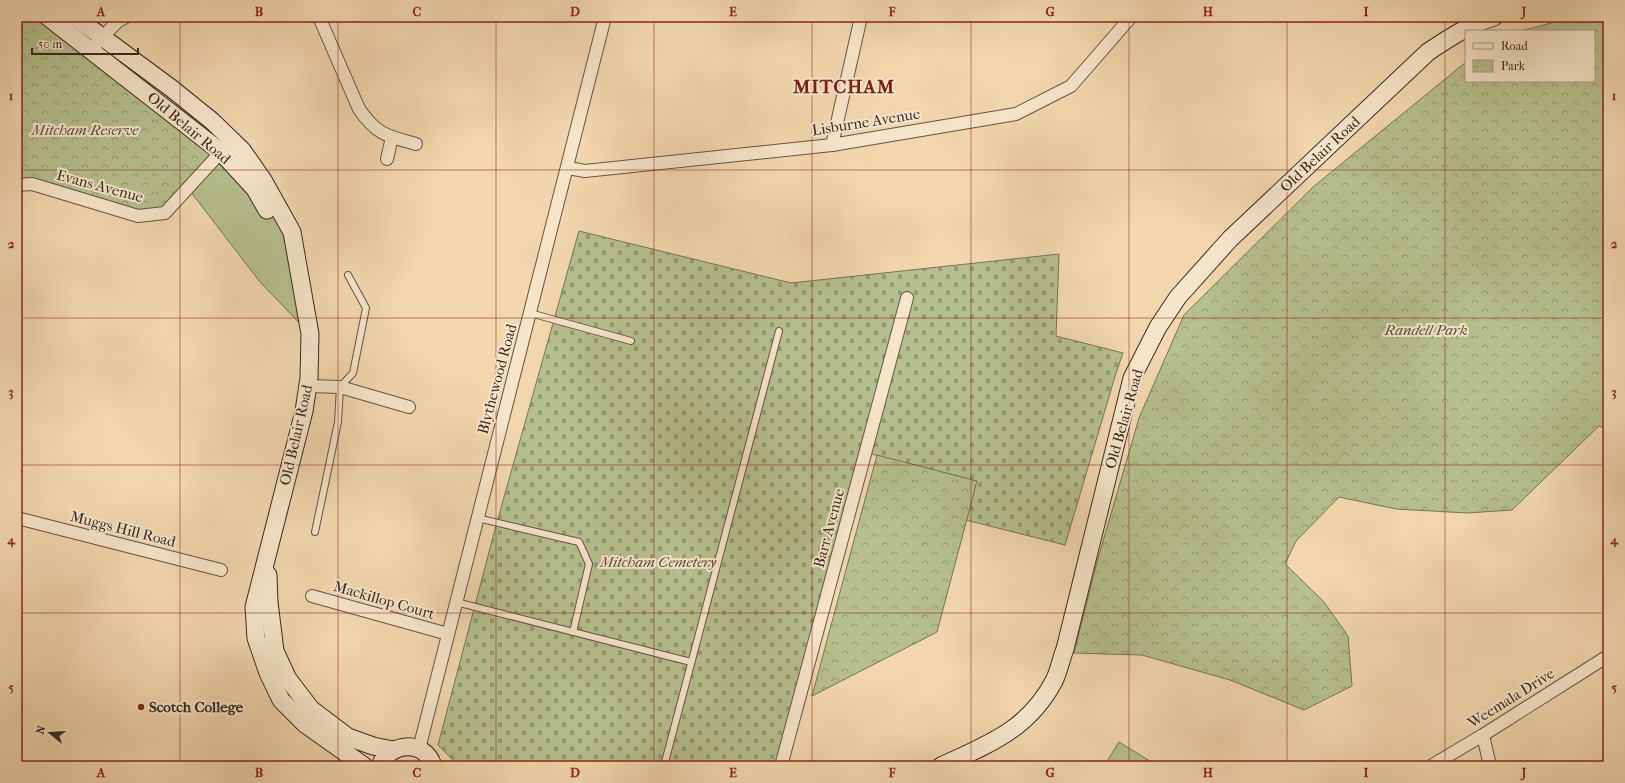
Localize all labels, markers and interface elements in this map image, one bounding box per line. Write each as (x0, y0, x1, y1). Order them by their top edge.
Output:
text: A (96, 4, 106, 19)
text: B (255, 4, 264, 19)
text: C (413, 4, 422, 19)
text: D (570, 4, 580, 19)
text: E (729, 4, 737, 19)
text: F (888, 4, 896, 19)
text: G (1045, 4, 1055, 19)
text: H (1203, 4, 1214, 19)
text: I (1363, 4, 1369, 19)
text: J (1520, 4, 1527, 20)
scale bar (32, 30, 138, 56)
legend (1465, 30, 1595, 82)
text: 50 m (38, 37, 62, 51)
text: Road (1501, 39, 1528, 53)
text: Park (1501, 59, 1526, 73)
district label: MITCHAM (792, 76, 895, 98)
text: 1 (9, 88, 14, 103)
street label: Old Belair Road (144, 88, 235, 169)
text: 1 (1612, 88, 1617, 103)
street label: Lisburne Avenue (811, 104, 922, 139)
street label: Old Belair Road (1276, 112, 1364, 196)
park label: Mitcham Reserve (31, 121, 139, 139)
street label: Evans Avenue (55, 166, 146, 206)
text: 2 (8, 236, 15, 251)
text: 2 (1611, 236, 1618, 251)
street label: Blythewood Road (474, 321, 521, 436)
park label: Randell Park (1383, 321, 1468, 339)
street label: Old Belair Road (1101, 366, 1147, 471)
street label: Old Belair Road (276, 382, 317, 487)
text: 3 (8, 384, 14, 400)
text: 3 (1611, 384, 1617, 400)
street label: Barr Avenue (810, 486, 848, 569)
street label: Muggs Hill Road (68, 507, 178, 551)
text: 4 (6, 532, 16, 548)
text: 4 (1609, 532, 1619, 548)
park label: Mitcham Cemetery (599, 553, 717, 571)
street label: Mackillop Court (331, 577, 437, 623)
street label: Weemala Drive (1463, 664, 1558, 732)
text: 5 (8, 680, 14, 695)
text: 5 (1611, 680, 1617, 695)
place label: Scotch College (149, 698, 244, 716)
marker: Scotch College (136, 702, 146, 712)
north arrow (30, 713, 70, 753)
text: N (33, 723, 49, 736)
text: A (96, 765, 106, 780)
text: B (255, 765, 264, 780)
text: C (413, 765, 422, 780)
text: D (570, 765, 580, 780)
text: E (729, 765, 737, 780)
text: F (888, 765, 896, 780)
text: G (1045, 765, 1055, 780)
text: H (1203, 765, 1214, 780)
text: I (1363, 765, 1369, 780)
text: J (1520, 765, 1527, 781)

